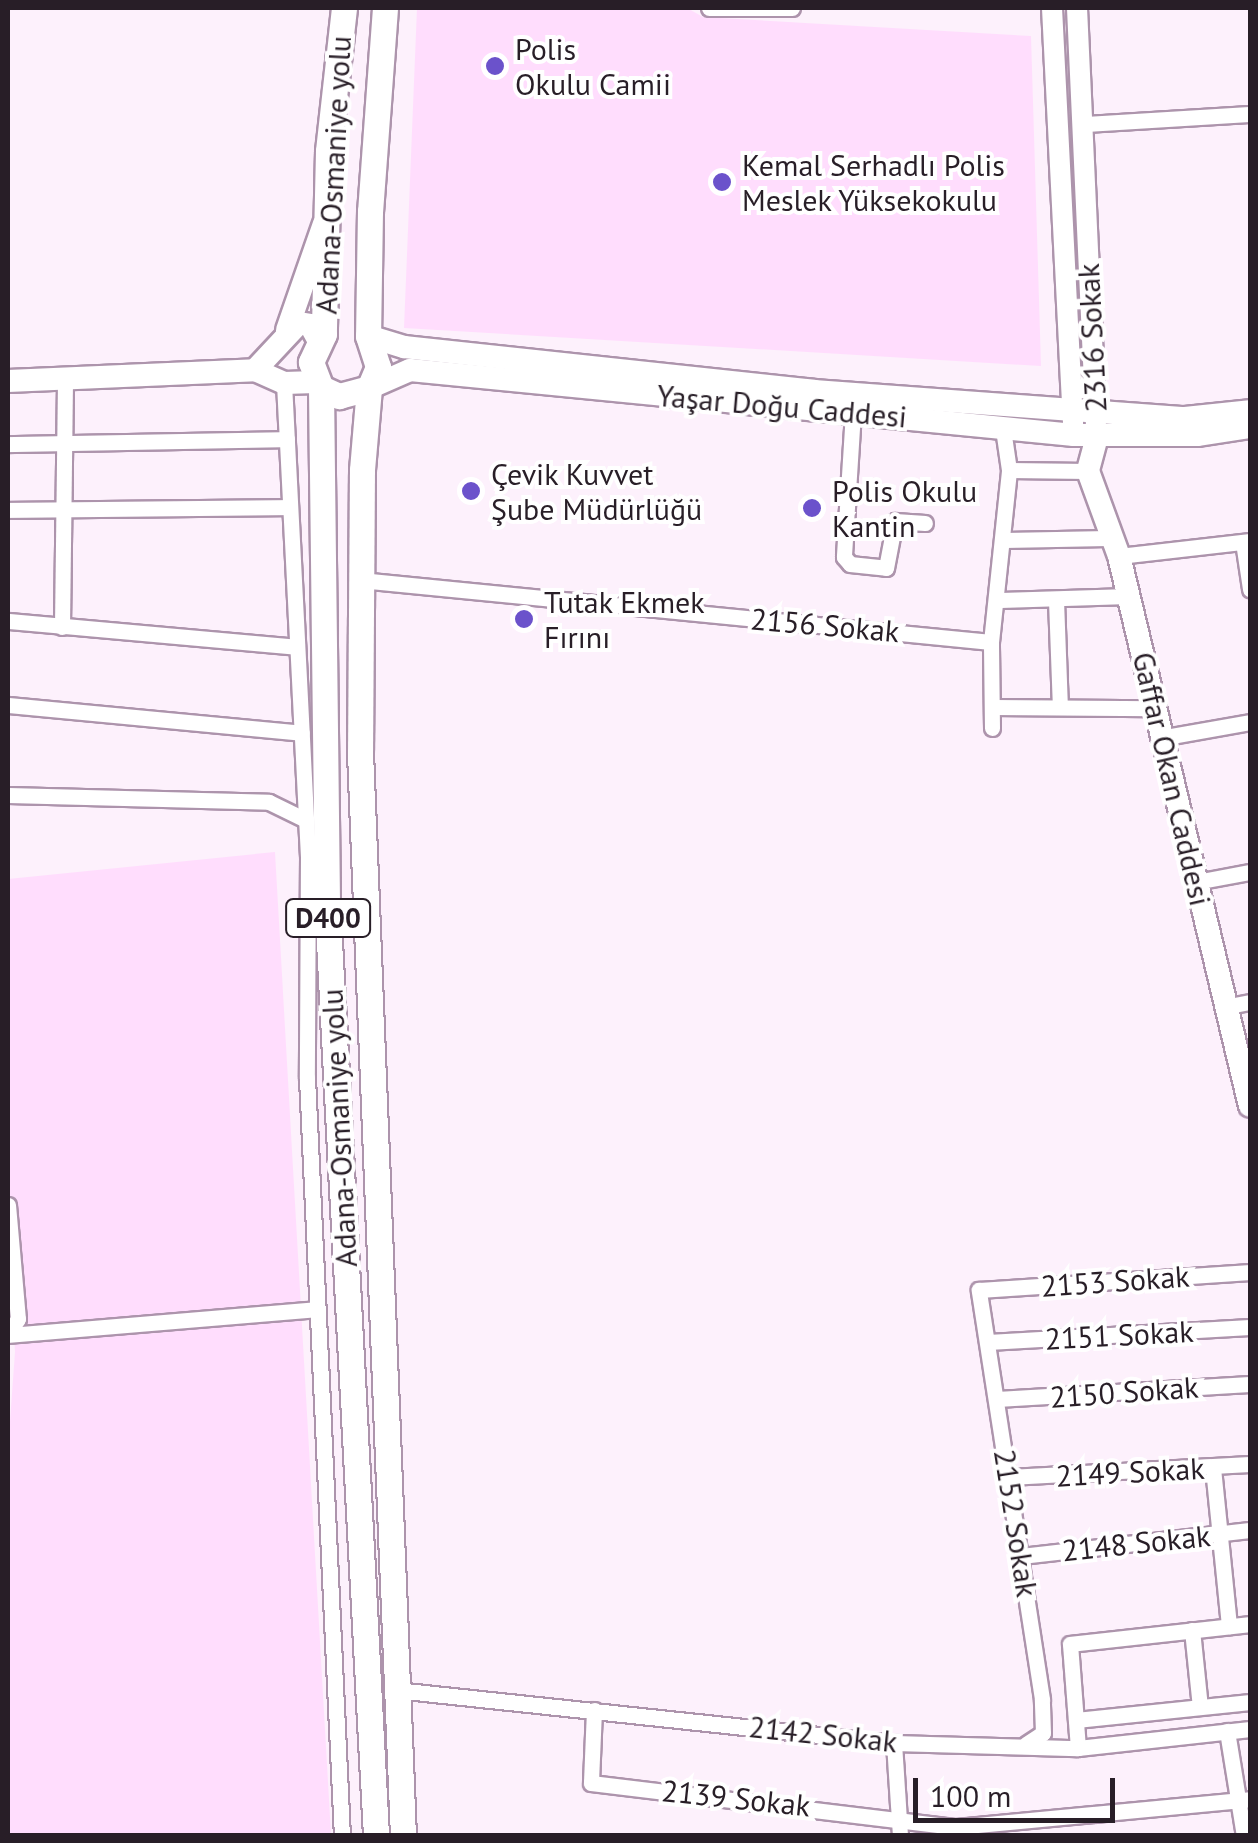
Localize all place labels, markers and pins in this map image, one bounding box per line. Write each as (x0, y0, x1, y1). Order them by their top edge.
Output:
place label: Polis Okulu Camii (515, 31, 671, 102)
marker: Polis Okulu Camii (484, 55, 506, 77)
place label: Kemal Serhadlı Polis Meslek Yüksekokulu (742, 147, 1005, 218)
marker: Kemal Serhadlı Polis Meslek Yüksekokulu (711, 171, 733, 193)
place label: Çevik Kuvvet Şube Müdürlüğü (491, 456, 702, 526)
place label: Polis Okulu Kantin (832, 473, 977, 544)
marker: Çevik Kuvvet Şube Müdürlüğü (460, 480, 482, 502)
marker: Polis Okulu Kantin (801, 497, 823, 519)
place label: Tutak Ekmek Fırını (544, 584, 706, 654)
marker: Tutak Ekmek Fırını (513, 608, 535, 630)

